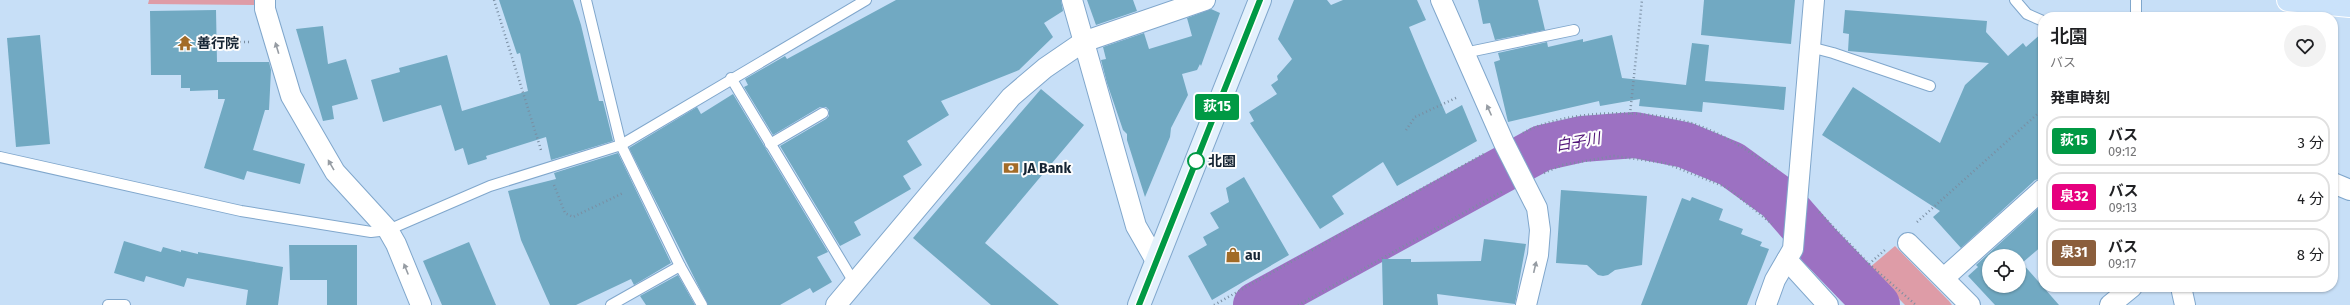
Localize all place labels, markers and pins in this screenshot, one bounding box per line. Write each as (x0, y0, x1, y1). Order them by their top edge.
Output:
temple icon: 善行院 (176, 34, 194, 52)
place label: 善行院 (197, 35, 239, 52)
marker: 北園 (1187, 152, 1205, 170)
place label: 北園 (1208, 153, 1236, 170)
bank icon: JA Bank (1002, 159, 1020, 177)
place label: JA Bank (1022, 160, 1071, 177)
shop icon: au (1224, 246, 1242, 264)
place label: au (1245, 247, 1261, 264)

